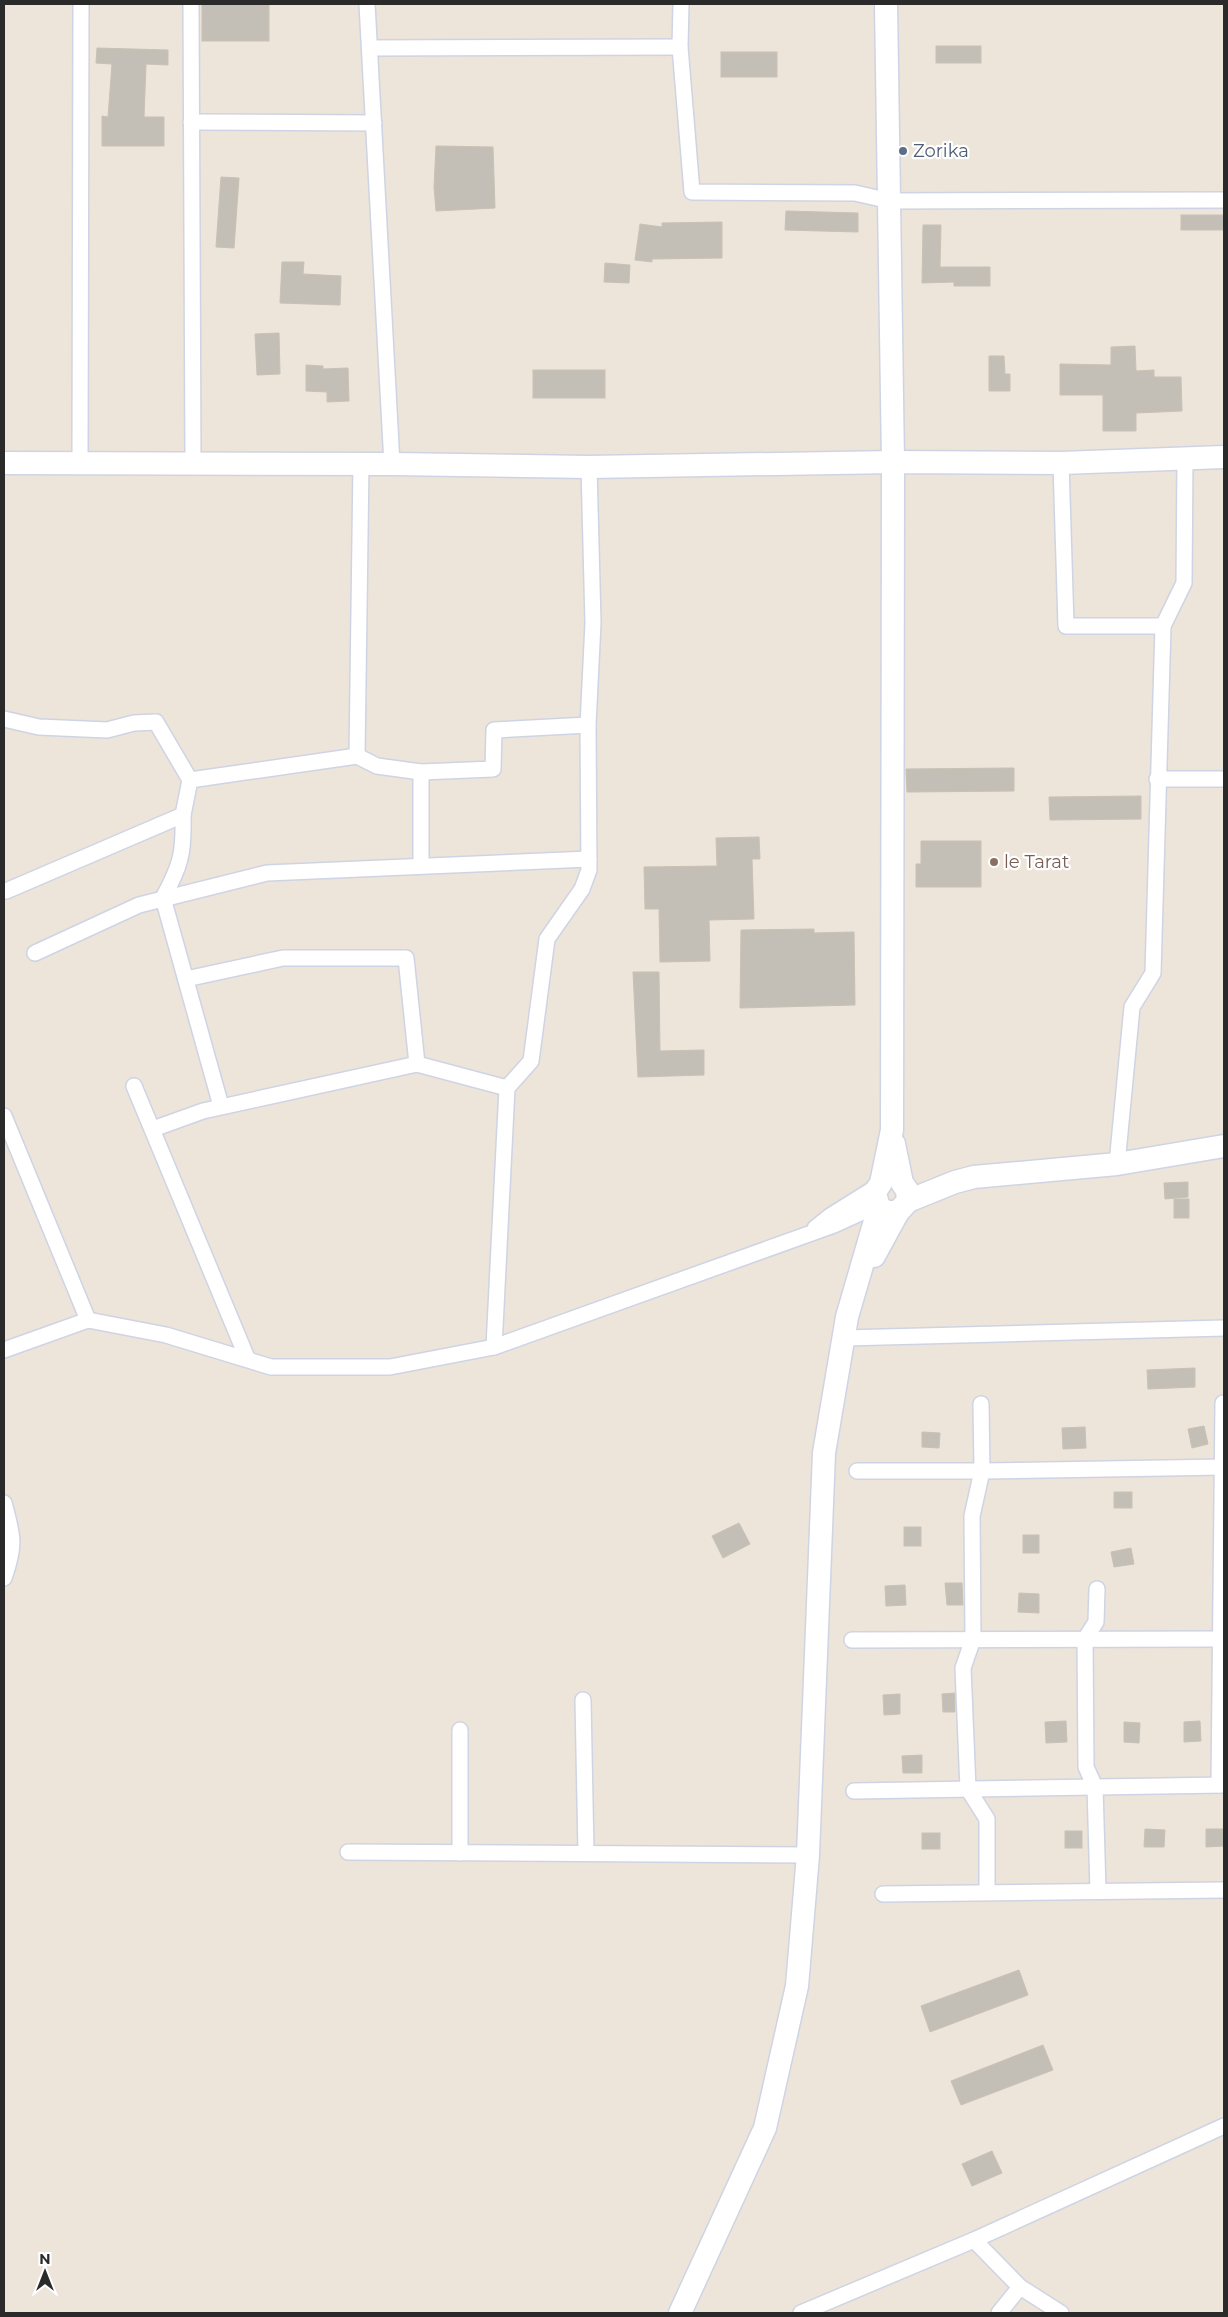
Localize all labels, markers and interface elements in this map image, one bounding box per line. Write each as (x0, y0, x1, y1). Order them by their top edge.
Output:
place label: Zorika (913, 140, 969, 162)
marker: Zorika (897, 145, 909, 157)
place label: le Tarat (1004, 851, 1069, 873)
marker: le Tarat (988, 856, 1000, 868)
north arrow (20, 2247, 70, 2297)
text: N (39, 2250, 51, 2268)

